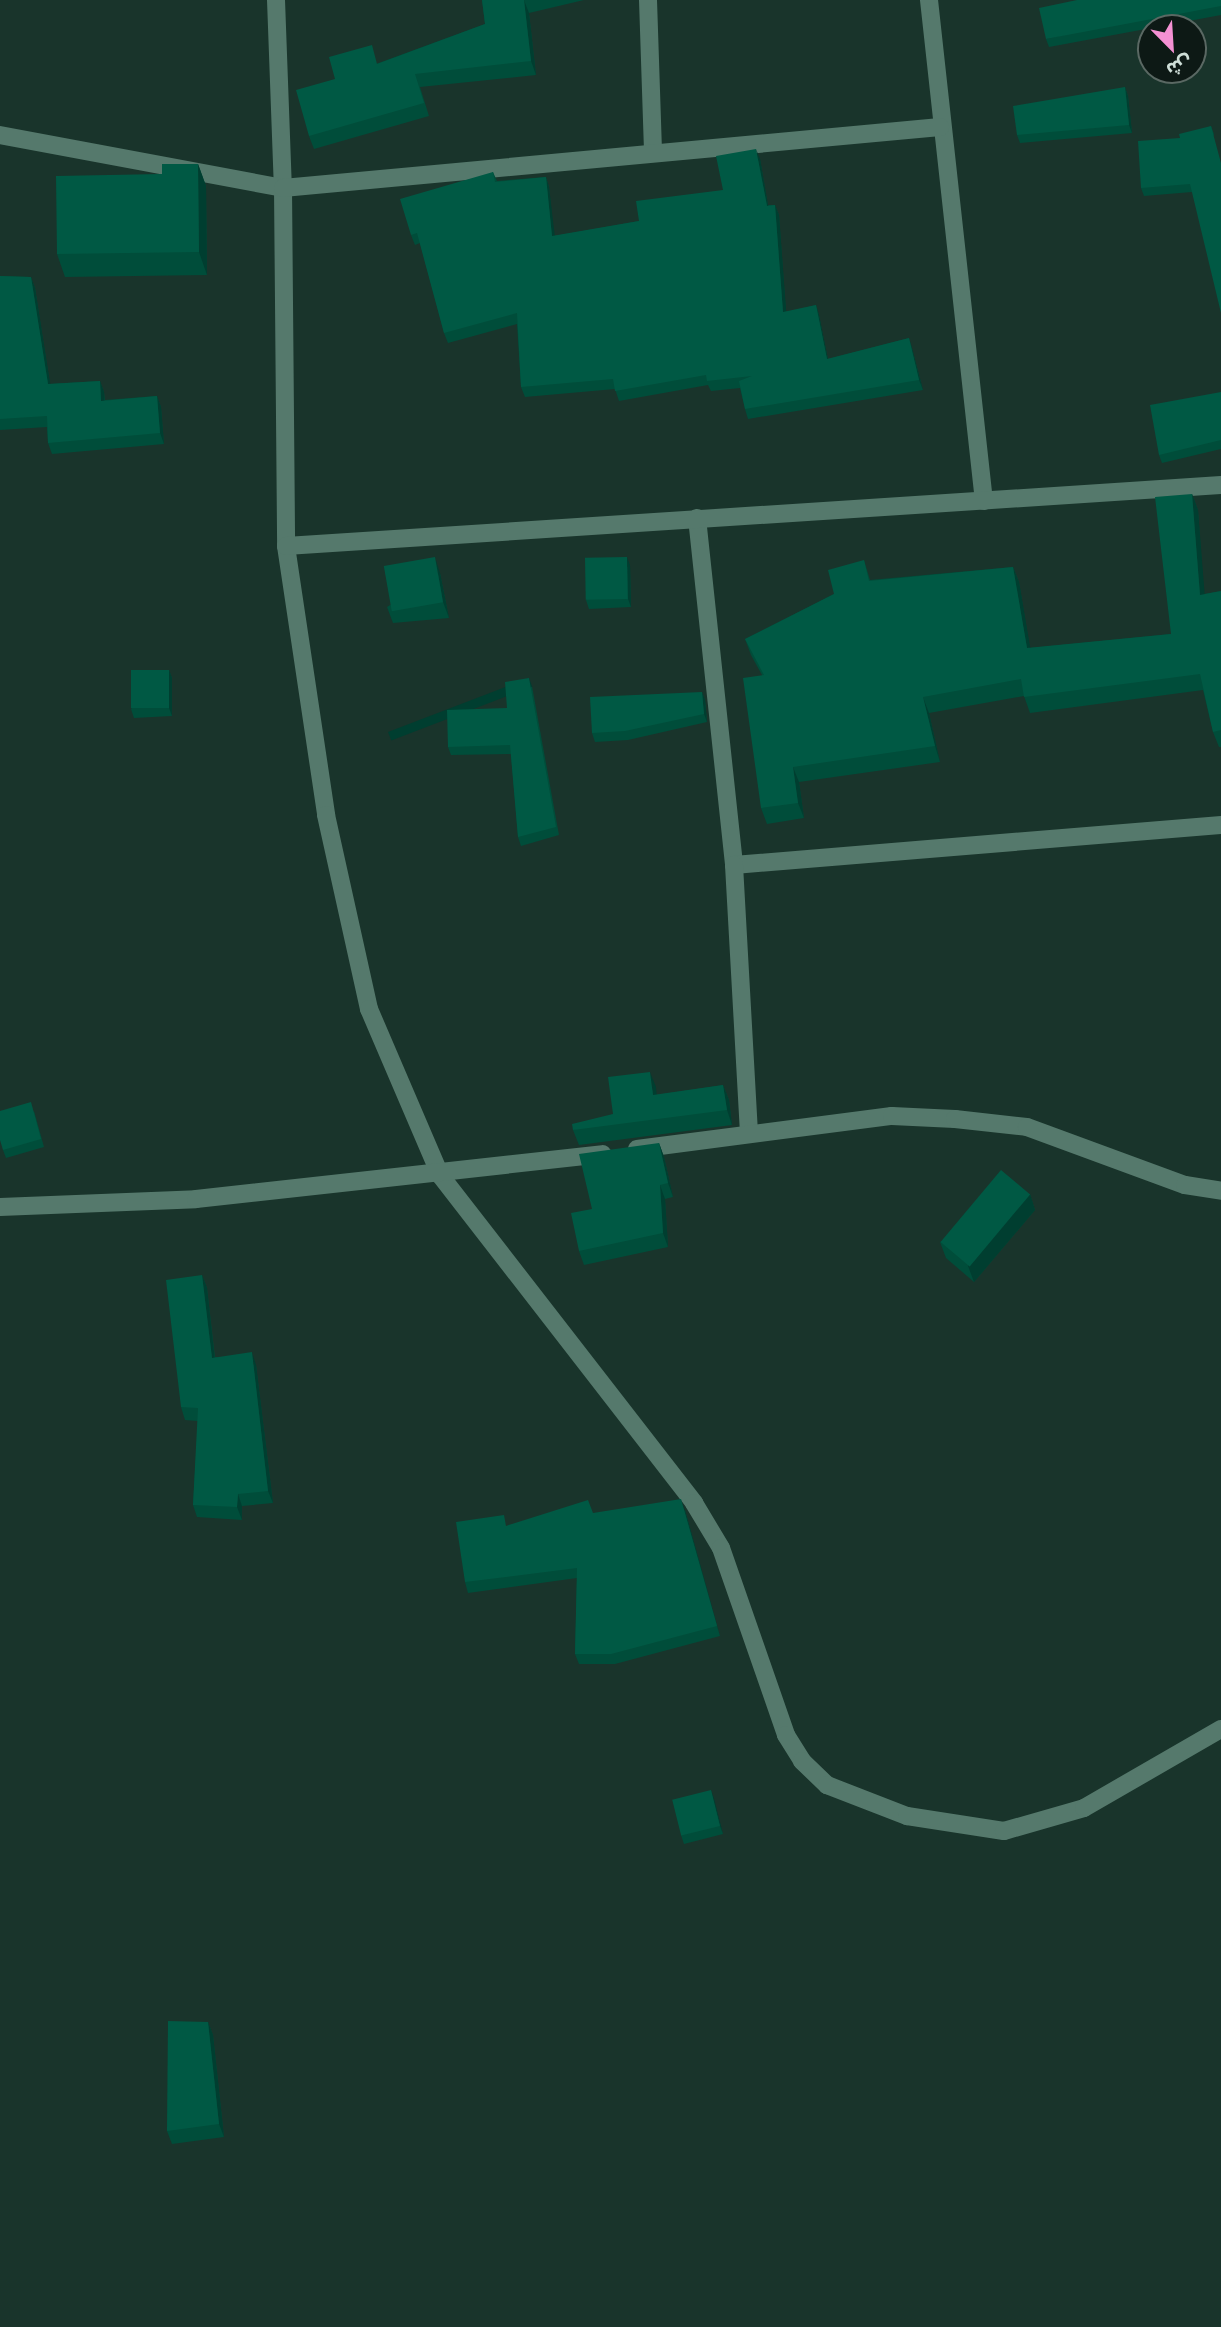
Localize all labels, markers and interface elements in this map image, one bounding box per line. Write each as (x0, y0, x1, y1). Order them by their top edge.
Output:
north arrow (1137, 14, 1207, 84)
text: ش (1163, 49, 1197, 84)

